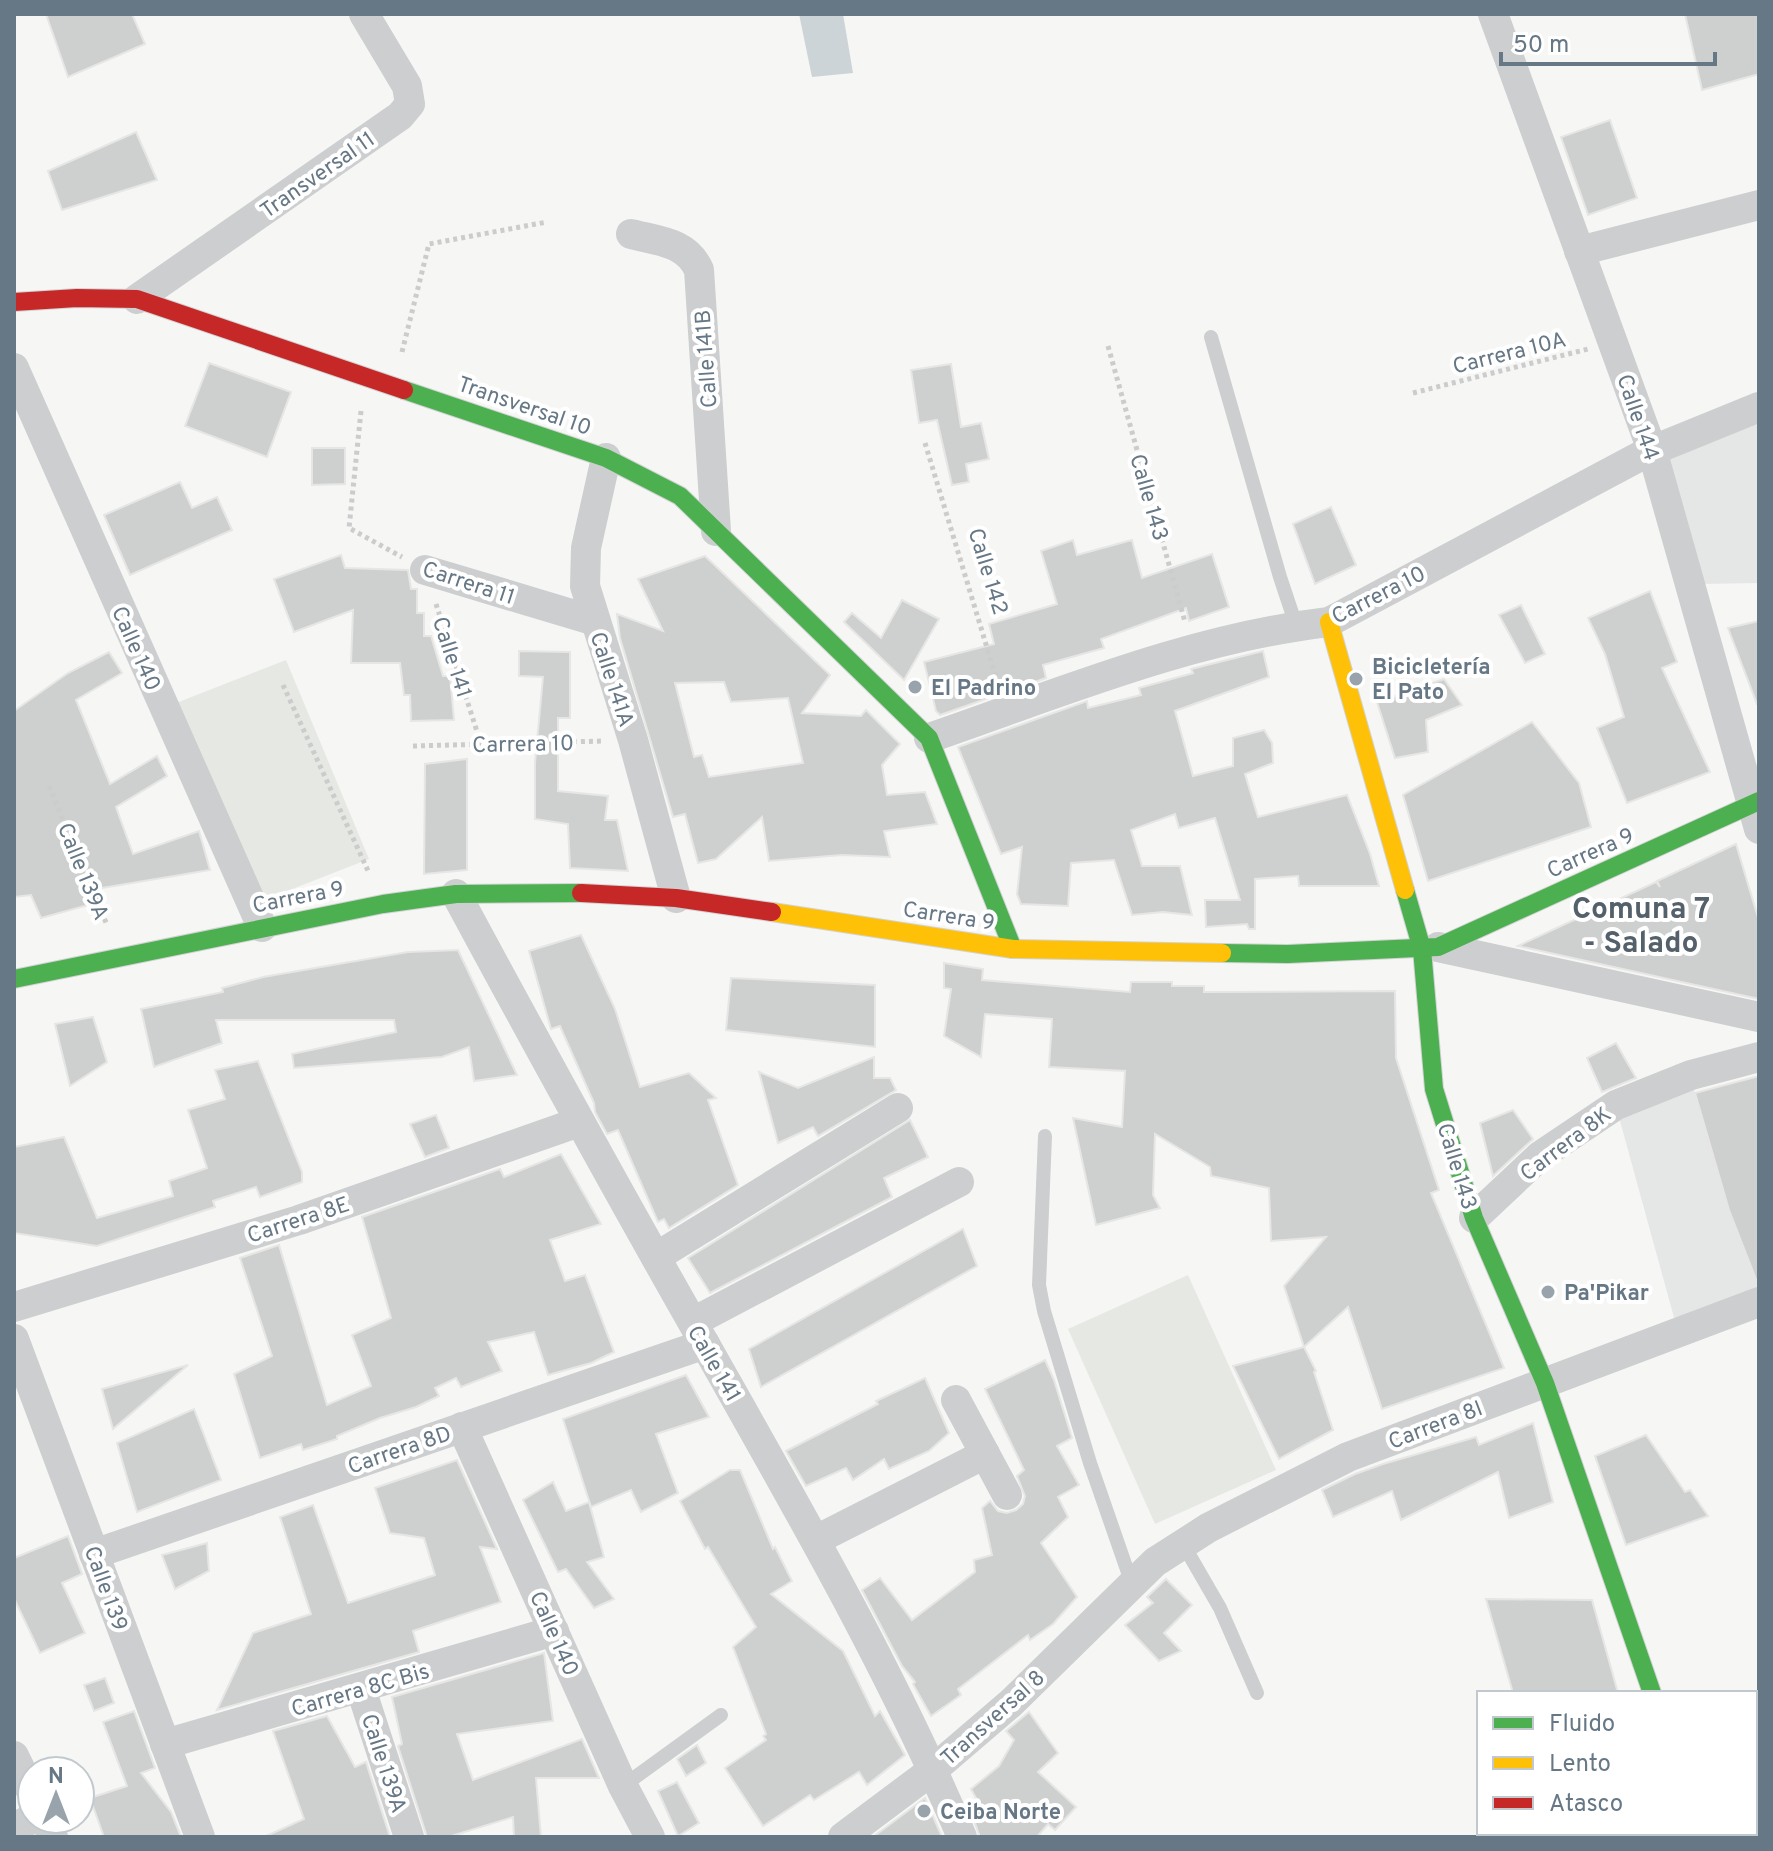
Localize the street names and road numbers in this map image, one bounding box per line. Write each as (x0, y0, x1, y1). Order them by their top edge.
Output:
street label: Transversal 11 (256, 127, 381, 225)
street label: Calle 141B (691, 309, 724, 409)
street label: Carrera 10A (1450, 327, 1569, 382)
street label: Calle 144 (1609, 371, 1664, 464)
street label: Transversal 10 (454, 372, 595, 443)
street label: Calle 143 (1122, 451, 1173, 544)
street label: Calle 142 (961, 525, 1013, 618)
street label: Carrera 11 (418, 557, 518, 612)
street label: Carrera 10 (1328, 561, 1431, 631)
street label: Calle 140 (104, 602, 165, 696)
street label: Calle 141 (425, 614, 476, 702)
street label: Calle 141A (583, 629, 639, 731)
street label: Carrera 10 (472, 731, 574, 760)
street label: Calle 139A (50, 819, 113, 925)
street label: Carrera 9 (1543, 823, 1639, 885)
street label: Carrera 9 (250, 876, 347, 921)
street label: Carrera 9 (901, 897, 996, 938)
street label: Carrera 8K (1516, 1102, 1617, 1188)
street label: Calle 143 (1430, 1120, 1482, 1213)
street label: Carrera 8E (244, 1192, 353, 1251)
street label: Calle 141 (680, 1321, 746, 1407)
street label: Carrera 8I (1385, 1396, 1487, 1457)
street label: Carrera 8D (344, 1421, 455, 1482)
street label: Calle 139 (77, 1543, 132, 1635)
street label: Calle 140 (522, 1587, 583, 1681)
street label: Carrera 8C Bis (289, 1659, 433, 1724)
street label: Transversal 8 (936, 1665, 1051, 1773)
street label: Calle 139A (354, 1711, 411, 1817)

